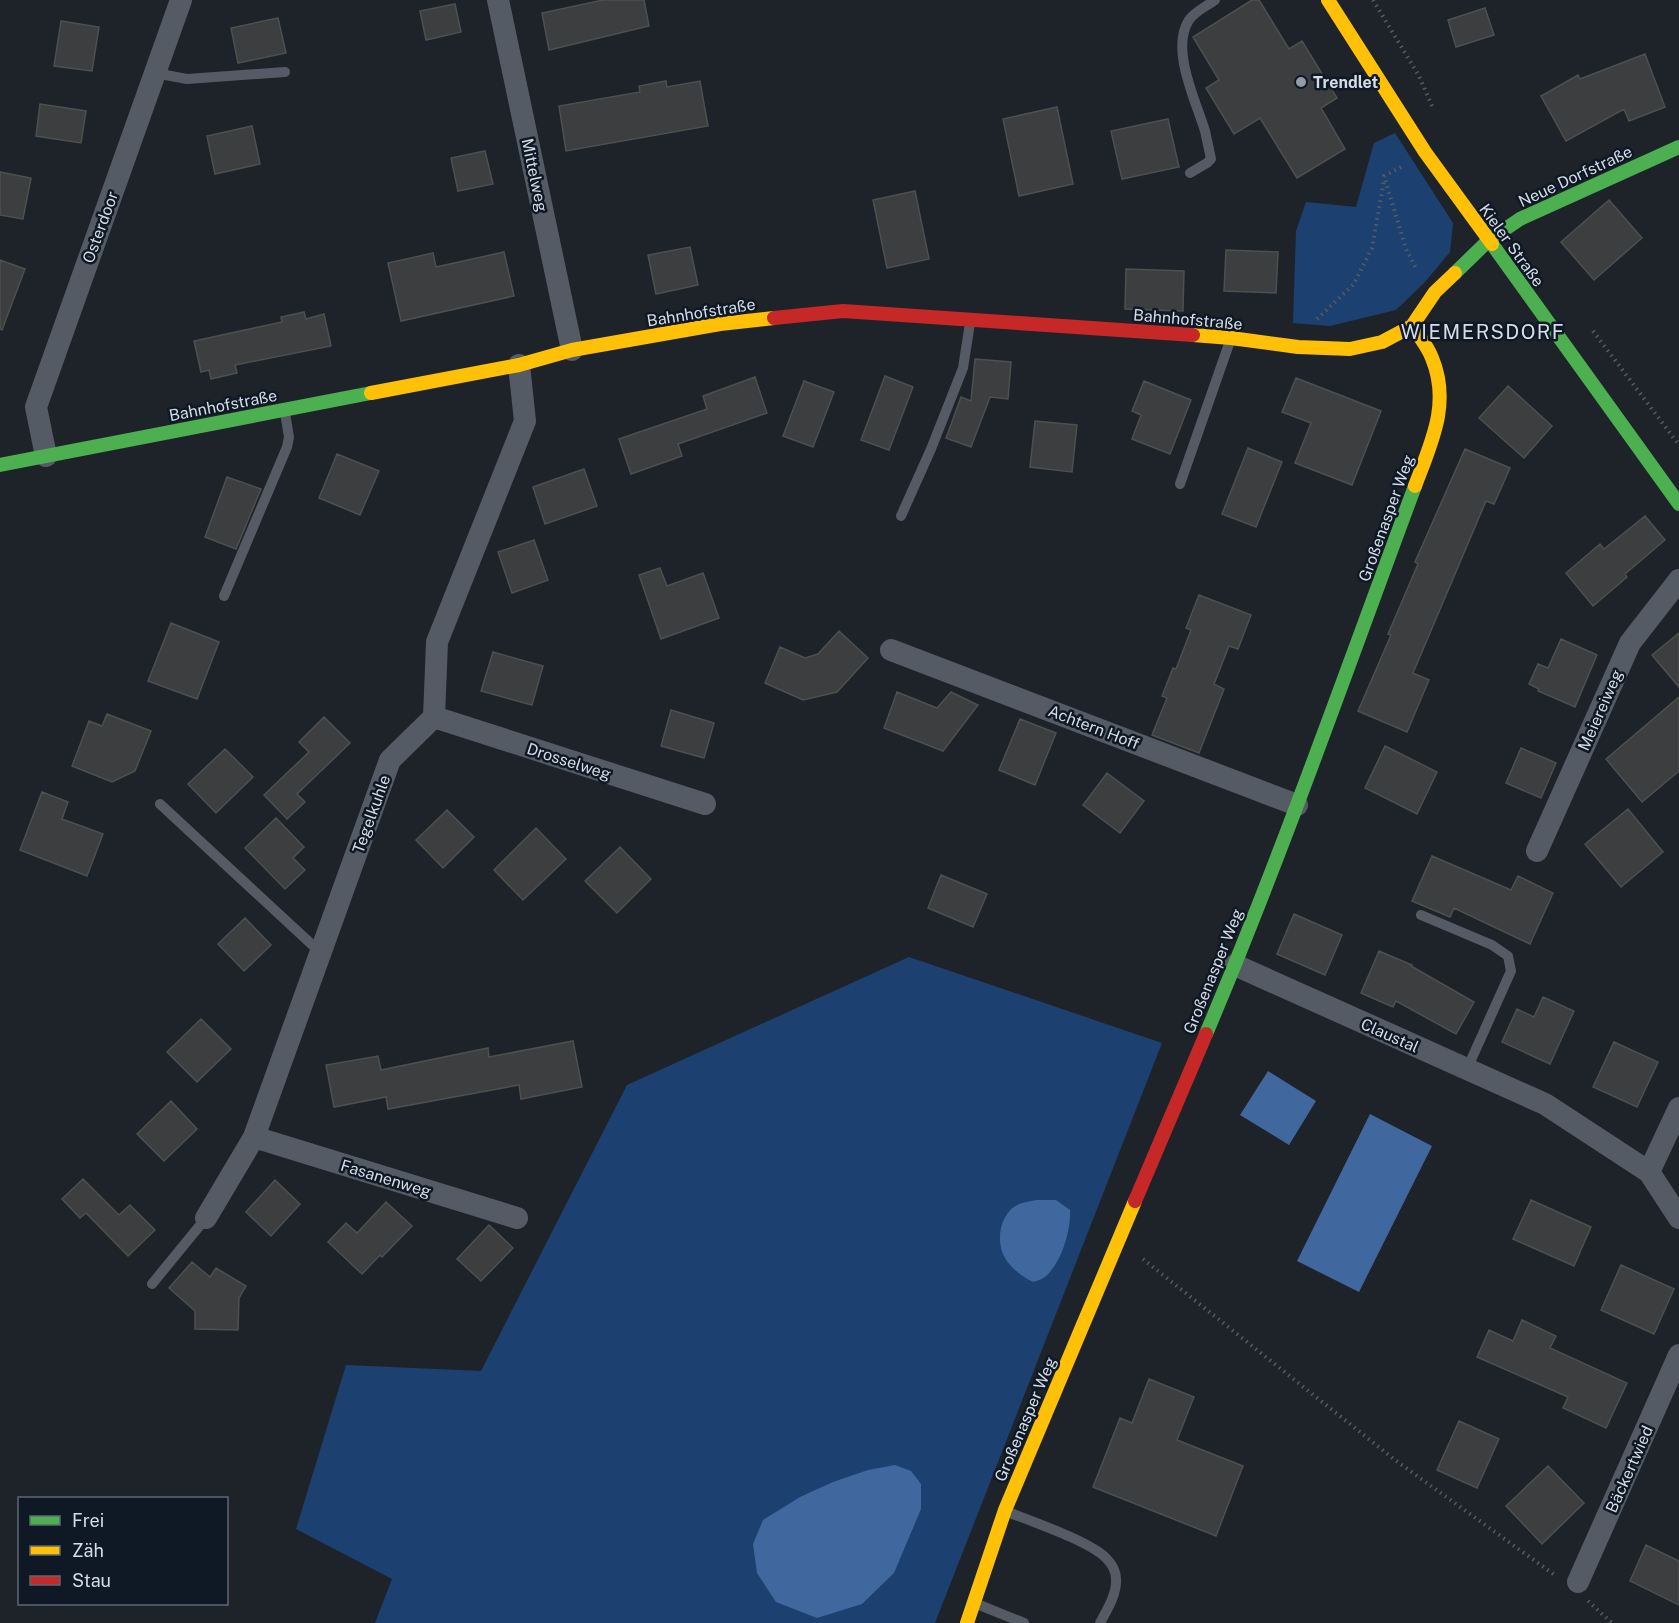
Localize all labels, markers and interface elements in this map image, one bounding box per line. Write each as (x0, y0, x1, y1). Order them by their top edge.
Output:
place label: Trendlet (1313, 73, 1378, 92)
marker: Trendlet (1294, 75, 1308, 89)
street label: Mittelweg (517, 137, 552, 214)
street label: Neue Dorfstraße (1515, 142, 1635, 211)
street label: Osterdoor (79, 189, 122, 266)
street label: Kieler Straße (1475, 200, 1548, 290)
street label: Bahnhofstraße (645, 295, 757, 330)
street label: Bahnhofstraße (1133, 305, 1243, 334)
district label: WIEMERSDORF (1401, 320, 1565, 344)
street label: Bahnhofstraße (167, 386, 279, 425)
street label: Großenasper Weg (1355, 452, 1418, 584)
street label: Meiereiweg (1574, 667, 1627, 754)
street label: Achtern Hoff (1045, 701, 1142, 754)
street label: Drosselweg (524, 739, 613, 784)
street label: Tegelkuhle (349, 772, 394, 856)
street label: Großenasper Weg (1180, 906, 1247, 1037)
street label: Claustal (1358, 1014, 1422, 1057)
street label: Fasanenweg (338, 1156, 433, 1201)
street label: Großenasper Weg (991, 1354, 1060, 1484)
street label: Bäckertwied (1602, 1423, 1657, 1516)
legend (18, 1497, 228, 1605)
text: Frei (72, 1510, 104, 1531)
text: Zäh (72, 1540, 104, 1561)
text: Stau (72, 1570, 111, 1591)

